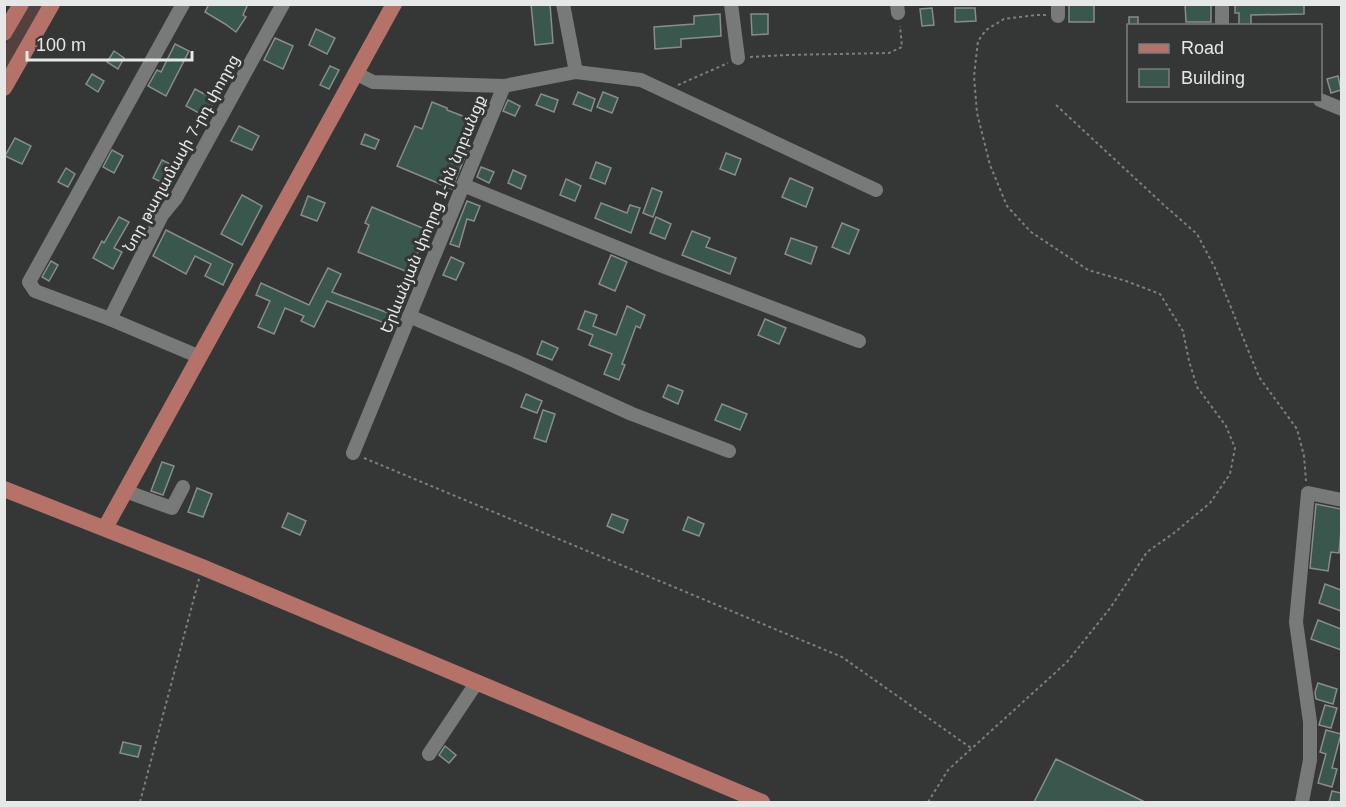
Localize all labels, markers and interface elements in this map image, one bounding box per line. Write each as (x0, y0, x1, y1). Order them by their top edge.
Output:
scale bar (27, 24, 192, 62)
legend (1127, 24, 1322, 102)
text: 100 m (36, 35, 86, 55)
text: Road (1181, 38, 1224, 58)
street label: Նոր թաղամասի 7-րդ փողոց (120, 52, 243, 255)
text: Building (1181, 68, 1245, 88)
street label: Երևանյան փողոց 1-ին նրբանցք (377, 92, 490, 336)

